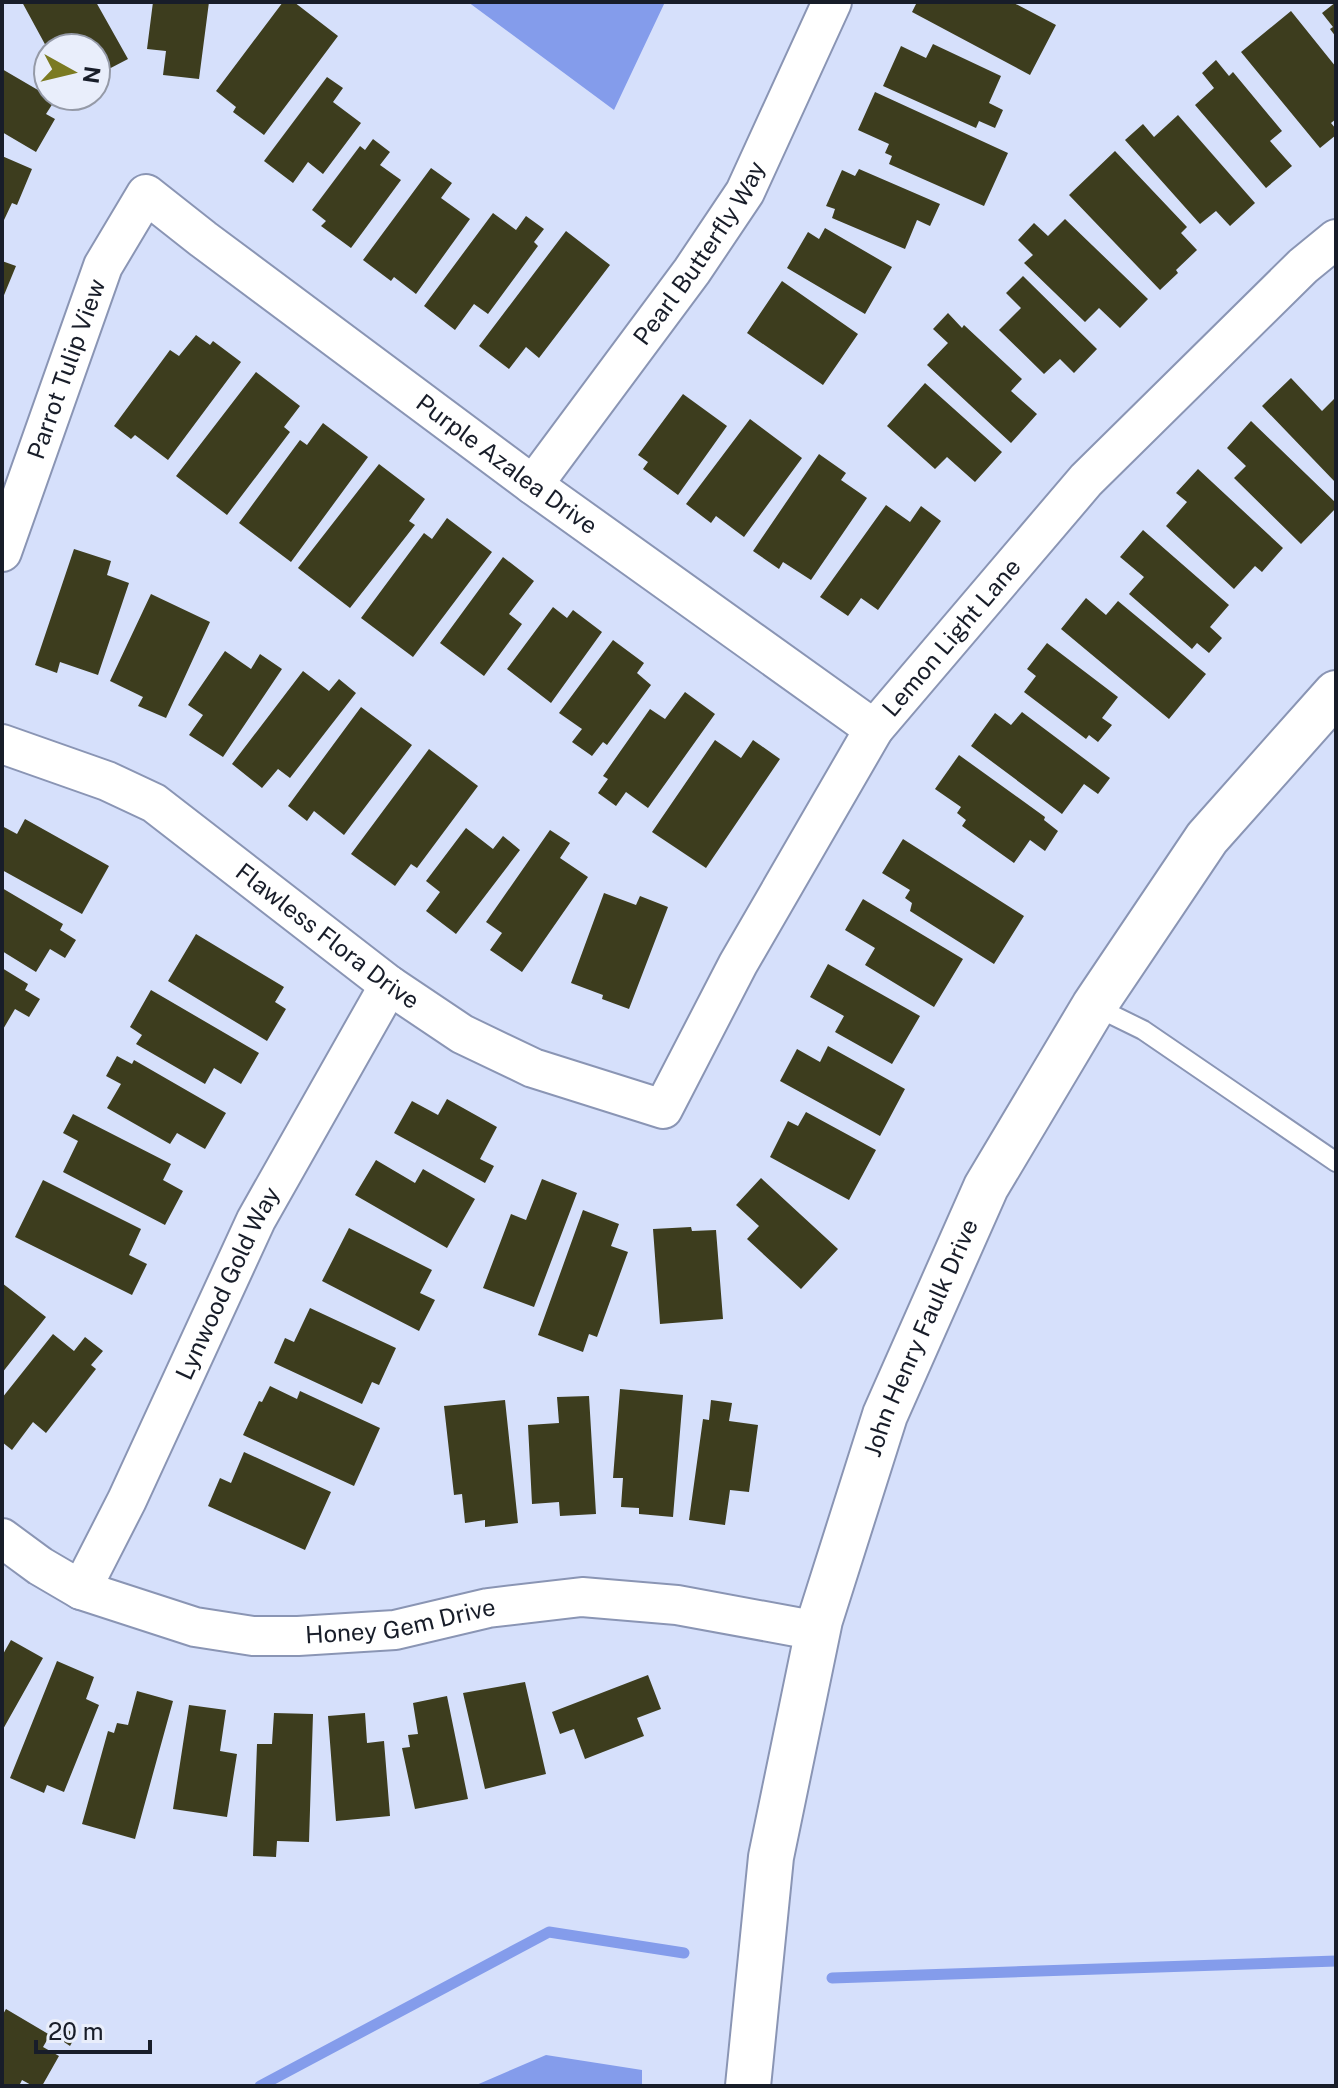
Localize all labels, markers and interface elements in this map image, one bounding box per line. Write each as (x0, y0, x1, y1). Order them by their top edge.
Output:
north arrow (32, 32, 112, 112)
text: N (78, 64, 106, 85)
street label: Pearl Butterfly Way (627, 156, 770, 350)
street label: Parrot Tulip View (21, 275, 110, 463)
street label: Purple Azalea Drive (411, 388, 603, 539)
street label: Lemon Light Lane (876, 552, 1026, 722)
street label: Flawless Flora Drive (231, 857, 425, 1014)
street label: Lynwood Gold Way (169, 1181, 285, 1384)
street label: John Henry Faulk Drive (858, 1214, 983, 1460)
street label: Honey Gem Drive (304, 1592, 497, 1649)
scale bar (36, 2004, 150, 2054)
text: 20 m (48, 2017, 104, 2045)

